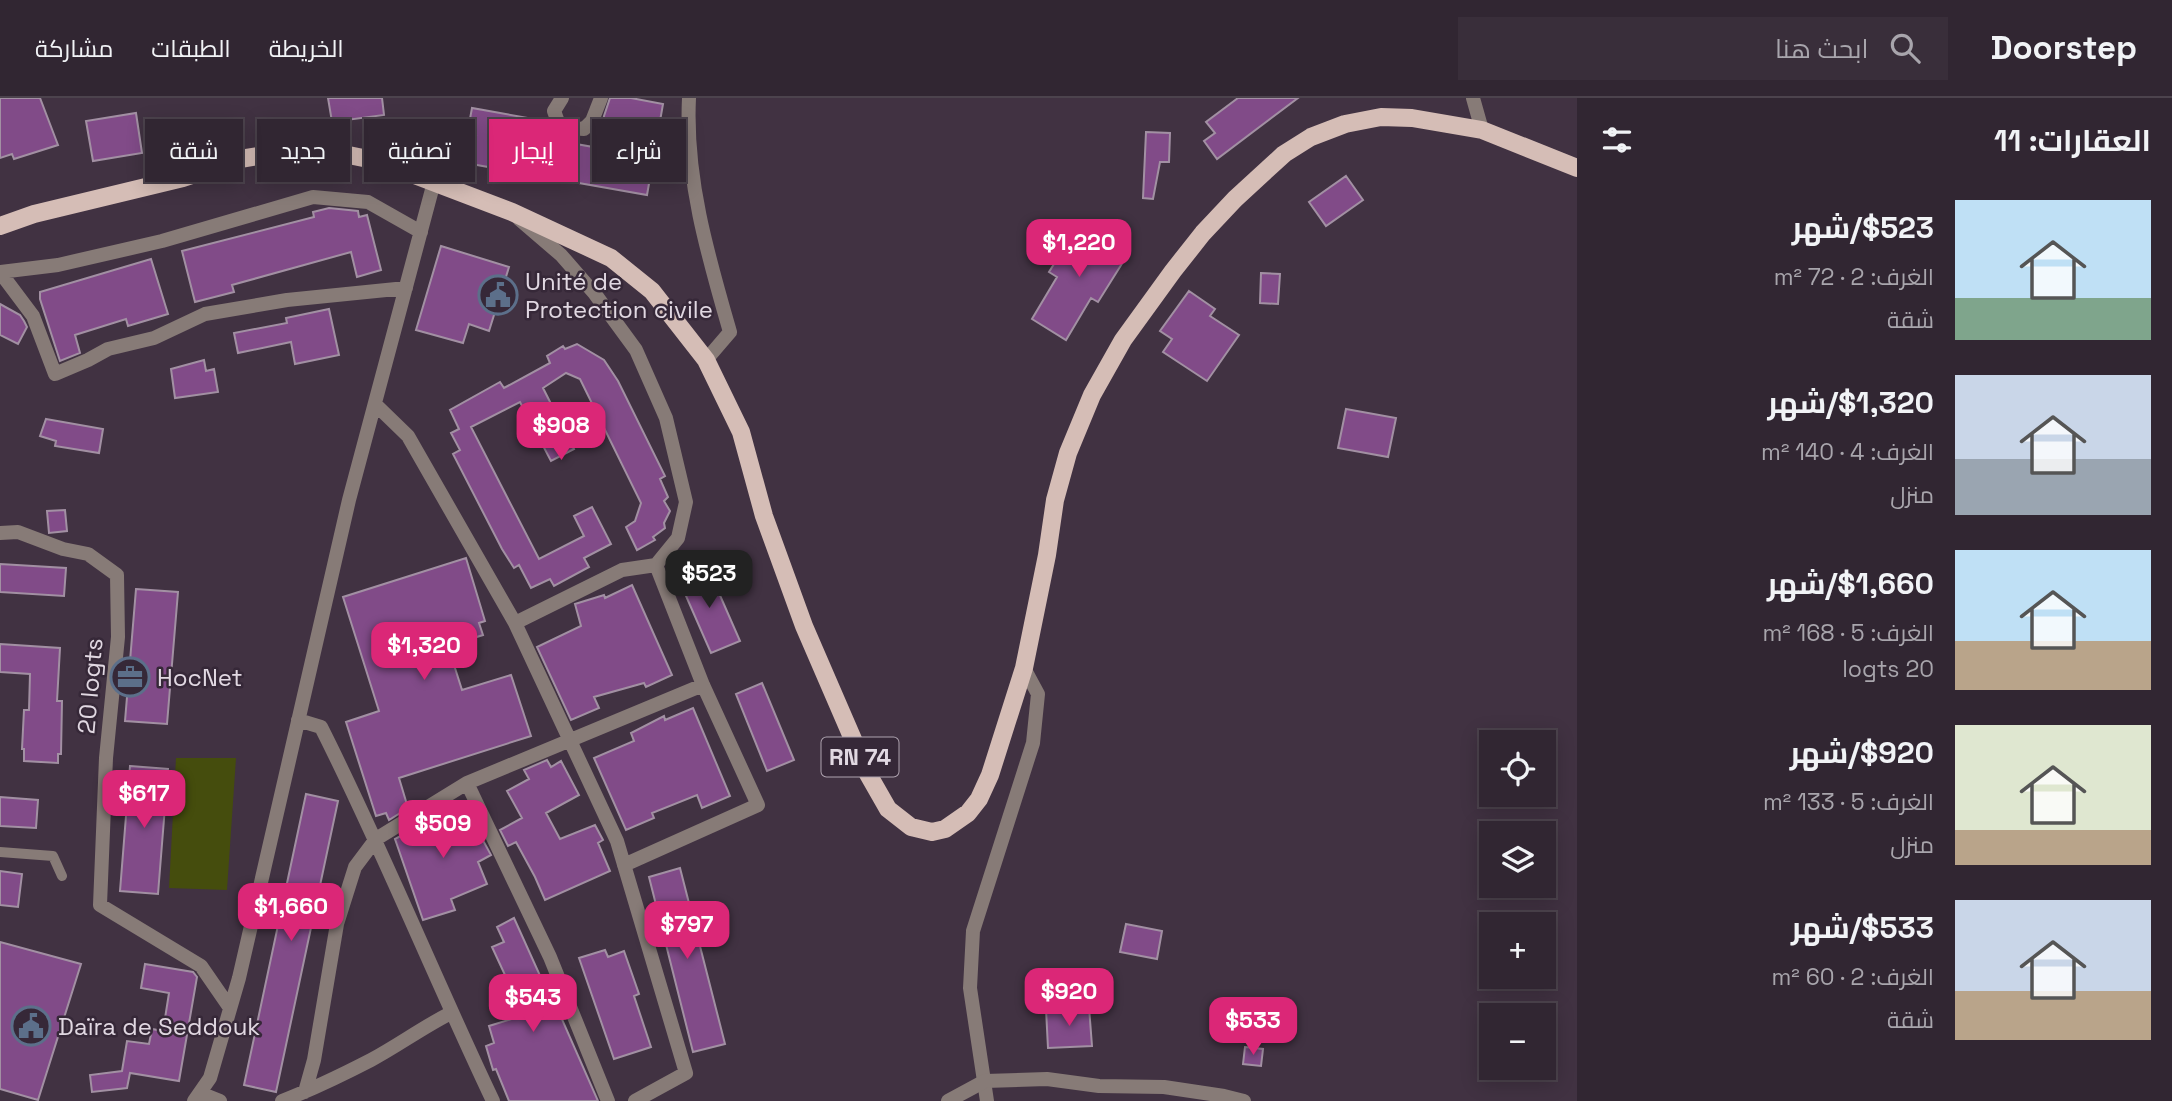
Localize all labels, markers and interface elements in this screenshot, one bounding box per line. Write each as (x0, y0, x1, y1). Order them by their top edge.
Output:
search box (1458, 17, 1948, 80)
text: Doorstep (1990, 27, 2137, 69)
icon: search (1886, 29, 1924, 67)
text: ابحث هنا (1775, 32, 1868, 66)
text: مشاركة (35, 33, 113, 64)
text: الطبقات (151, 33, 231, 64)
text: الخريطة (269, 33, 344, 64)
chip: شقة (145, 119, 243, 182)
chip: جديد (257, 119, 350, 182)
chip: تصفية (364, 119, 475, 182)
chip: إيجار (489, 119, 578, 182)
chip: شراء (592, 119, 686, 182)
icon: filters (1598, 121, 1636, 159)
text: العقارات: 11 (1994, 121, 2151, 160)
text: $523/شهر (1792, 208, 1934, 247)
pin: $1,220 (1022, 220, 1136, 279)
text: $1,220 (1042, 227, 1116, 257)
icon: home (2011, 228, 2095, 312)
text: الغرف: 2 · 72 m² (1774, 262, 1934, 292)
place label: Unité de Protection civile (525, 266, 713, 325)
public building icon: Unité de Protection civile (477, 274, 519, 316)
text: شقة (1887, 305, 1934, 335)
text: $1,320/شهر (1768, 383, 1934, 422)
pin: $908 (520, 402, 602, 462)
icon: home (2011, 403, 2095, 487)
text: $908 (533, 410, 589, 440)
text: الغرف: 4 · 140 m² (1761, 437, 1934, 467)
text: منزل (1890, 480, 1934, 510)
pin: $523 (668, 550, 750, 610)
text: $523 (681, 558, 737, 588)
text: $1,660/شهر (1767, 564, 1934, 603)
icon: home (2011, 578, 2095, 662)
text: الغرف: 5 · 168 m² (1762, 618, 1934, 648)
pin: $1,320 (367, 622, 481, 682)
text: $1,320 (387, 630, 461, 660)
street label: 20 logts (70, 637, 110, 735)
text: 20 logts (1842, 654, 1934, 684)
office icon: HocNet (109, 656, 151, 698)
place label: HocNet (157, 662, 243, 693)
map controls (1479, 730, 1556, 1080)
button: locate (1479, 730, 1556, 807)
text: $920/شهر (1790, 733, 1934, 772)
road number: RN 74 (822, 737, 898, 776)
icon: home (2011, 753, 2095, 837)
pin: $617 (103, 770, 185, 830)
text: $617 (118, 778, 170, 808)
text: الغرف: 5 · 133 m² (1763, 787, 1934, 817)
pin: $509 (402, 800, 484, 860)
text: $509 (415, 808, 471, 838)
button: layers (1479, 821, 1556, 898)
text: منزل (1890, 830, 1934, 860)
pin: $1,660 (234, 884, 348, 943)
text: $1,660 (254, 891, 328, 921)
pin: $797 (646, 902, 728, 961)
text: $533/شهر (1791, 908, 1934, 947)
text: $797 (660, 909, 714, 939)
button: + (1479, 912, 1556, 989)
icon: home (2011, 928, 2095, 1012)
text: الغرف: 2 · 60 m² (1772, 962, 1934, 992)
pin: $920 (1028, 968, 1110, 1028)
pin: $543 (492, 974, 574, 1034)
text: $920 (1041, 976, 1097, 1006)
text: $543 (505, 982, 561, 1012)
pin: $533 (1212, 998, 1294, 1057)
button: − (1479, 1003, 1556, 1080)
public building icon: Daïra de Seddouk (10, 1005, 52, 1047)
text: $533 (1225, 1005, 1281, 1035)
text: شقة (1887, 1005, 1934, 1035)
place label: Daïra de Seddouk (58, 1011, 260, 1042)

